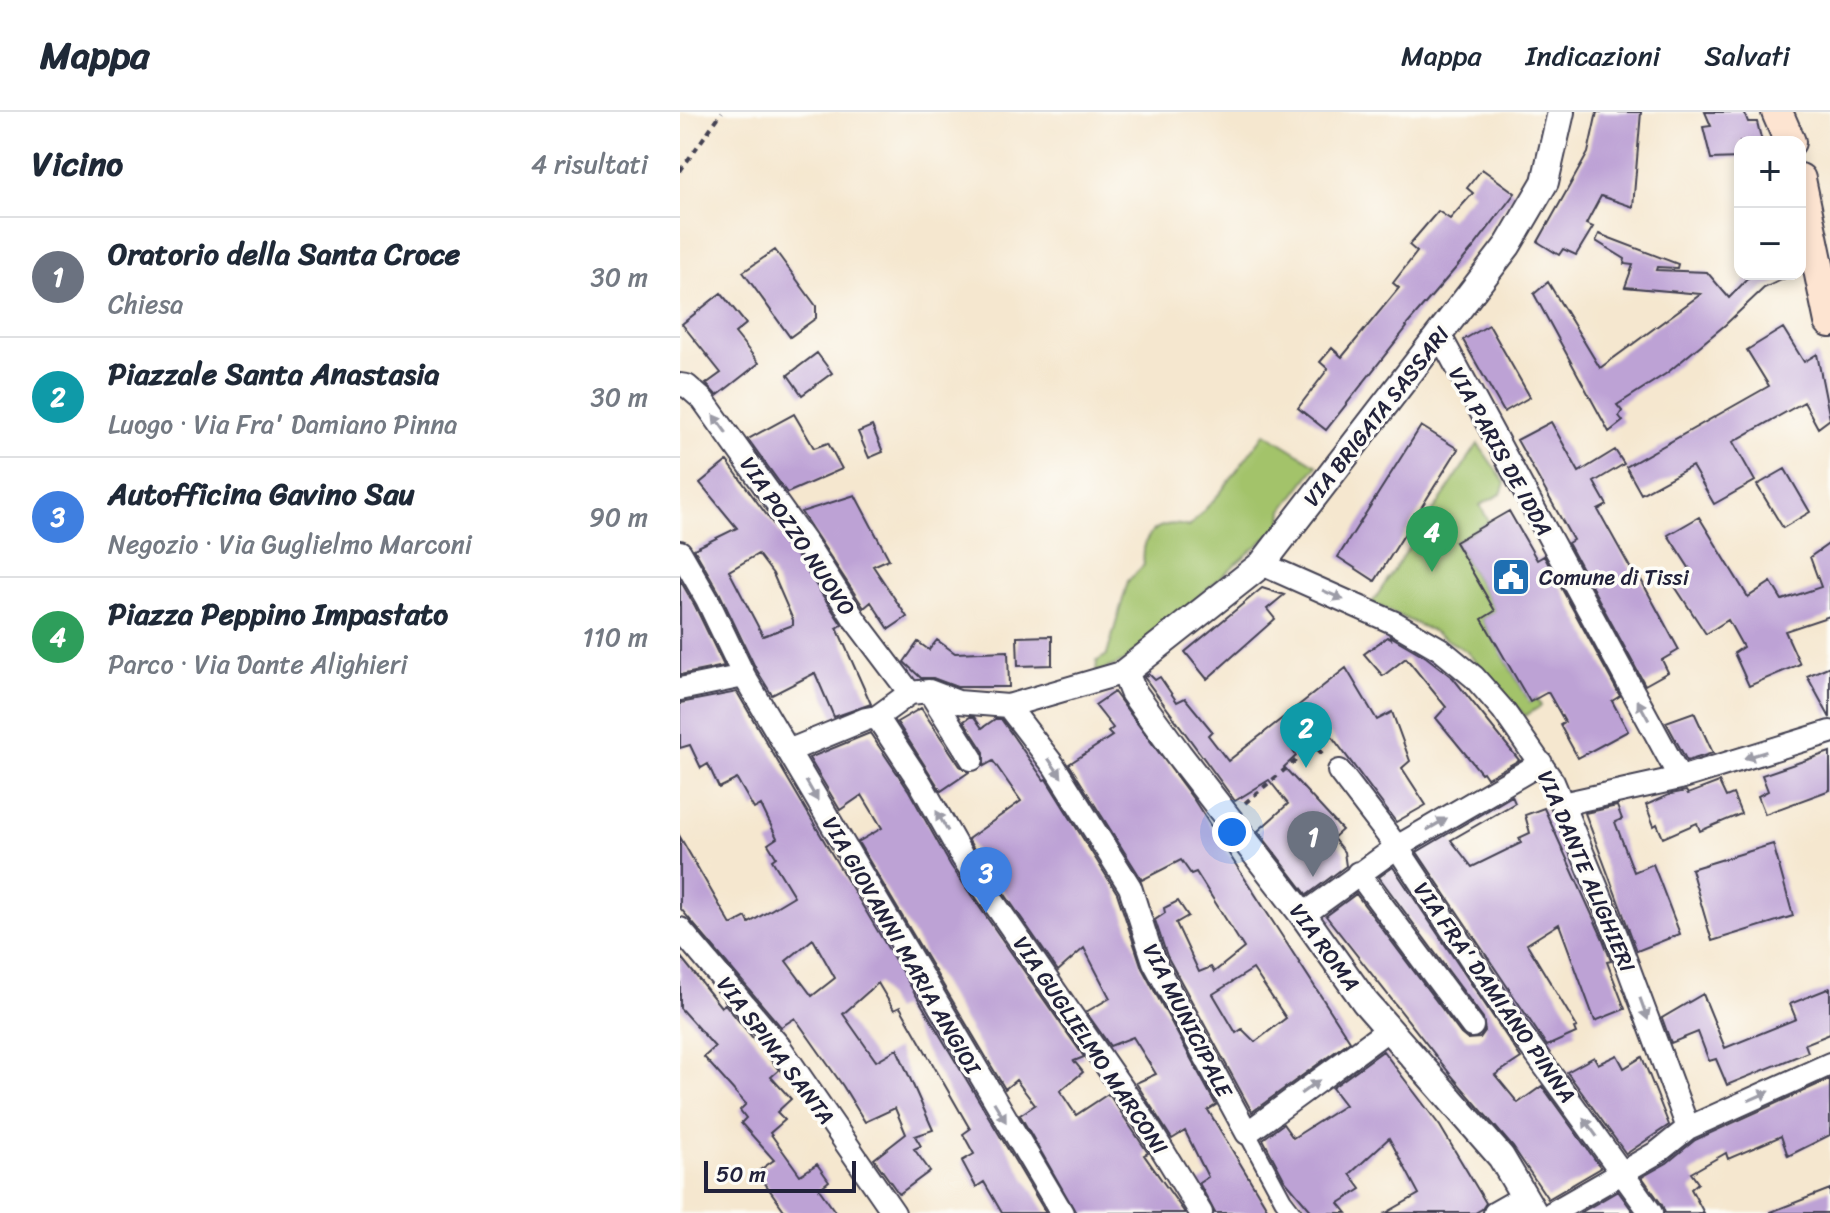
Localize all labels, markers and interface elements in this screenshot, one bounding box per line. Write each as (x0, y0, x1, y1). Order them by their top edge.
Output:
text: Mappa (40, 22, 149, 89)
text: Mappa (1401, 31, 1482, 80)
text: Indicazioni (1526, 31, 1660, 80)
text: Salvati (1704, 31, 1790, 80)
text: Vicino (32, 134, 123, 194)
map controls (1734, 136, 1806, 280)
button: + (1734, 136, 1806, 208)
text: 4 risultati (531, 141, 648, 187)
button: − (1734, 208, 1806, 280)
text: Oratorio della Santa Croce (108, 227, 460, 281)
text: 1 (52, 254, 64, 300)
text: 30 m (591, 254, 648, 300)
text: Chiesa (108, 281, 183, 327)
street label: VIA BRIGATA SASSARI (1293, 317, 1460, 515)
text: Piazzale Santa Anastasia (108, 347, 440, 401)
street label: VIA PARIS DE IDDA (1438, 359, 1563, 543)
text: 2 (50, 374, 66, 420)
text: 30 m (591, 374, 648, 420)
text: Luogo · Via Fra' Damiano Pinna (108, 401, 457, 447)
one-way arrow (713, 413, 728, 434)
street label: VIA POZZO NUOVO (729, 448, 866, 624)
text: Autofficina Gavino Sau (108, 467, 415, 521)
text: 3 (51, 494, 65, 540)
text: 90 m (589, 494, 648, 540)
pin: 4 (1406, 506, 1458, 572)
text: Negozio · Via Guglielmo Marconi (108, 521, 472, 567)
public building icon: Comune di Tissi (1490, 556, 1532, 598)
place label: Comune di Tissi (1539, 558, 1690, 597)
text: Piazza Peppino Impastato (108, 587, 448, 641)
one-way arrow (1322, 589, 1345, 602)
text: 4 (50, 614, 66, 660)
text: 110 m (583, 614, 648, 660)
text: Parco · Via Dante Alighieri (108, 641, 407, 687)
one-way arrow (1636, 698, 1649, 721)
pin: 2 (1280, 702, 1332, 768)
one-way arrow (1743, 749, 1767, 762)
one-way arrow (1047, 758, 1062, 779)
street label: VIA DANTE ALIGHIERI (1526, 764, 1647, 979)
one-way arrow (805, 780, 819, 803)
street label: VIA GIOVANNI MARIA ANGIOI (811, 809, 992, 1083)
one-way arrow (935, 810, 949, 832)
pin: 1 (1287, 811, 1339, 877)
your location (1212, 812, 1252, 852)
one-way arrow (1426, 817, 1448, 831)
pin: 3 (960, 847, 1012, 913)
street label: VIA FRA' DAMIANO PINNA (1403, 873, 1586, 1111)
street label: VIA ROMA (1279, 895, 1370, 1000)
street label: VIA GUGLIELMO MARCONI (1002, 928, 1179, 1163)
street label: VIA MUNICIPALE (1132, 936, 1244, 1106)
street label: VIA SPINA SANTA (707, 968, 845, 1133)
one-way arrow (1638, 997, 1651, 1021)
one-way arrow (1299, 1080, 1320, 1095)
one-way arrow (1747, 1089, 1771, 1103)
one-way arrow (993, 1101, 1007, 1123)
one-way arrow (1582, 1117, 1598, 1137)
text: 50 m (716, 1155, 766, 1194)
scale bar (704, 1157, 856, 1193)

